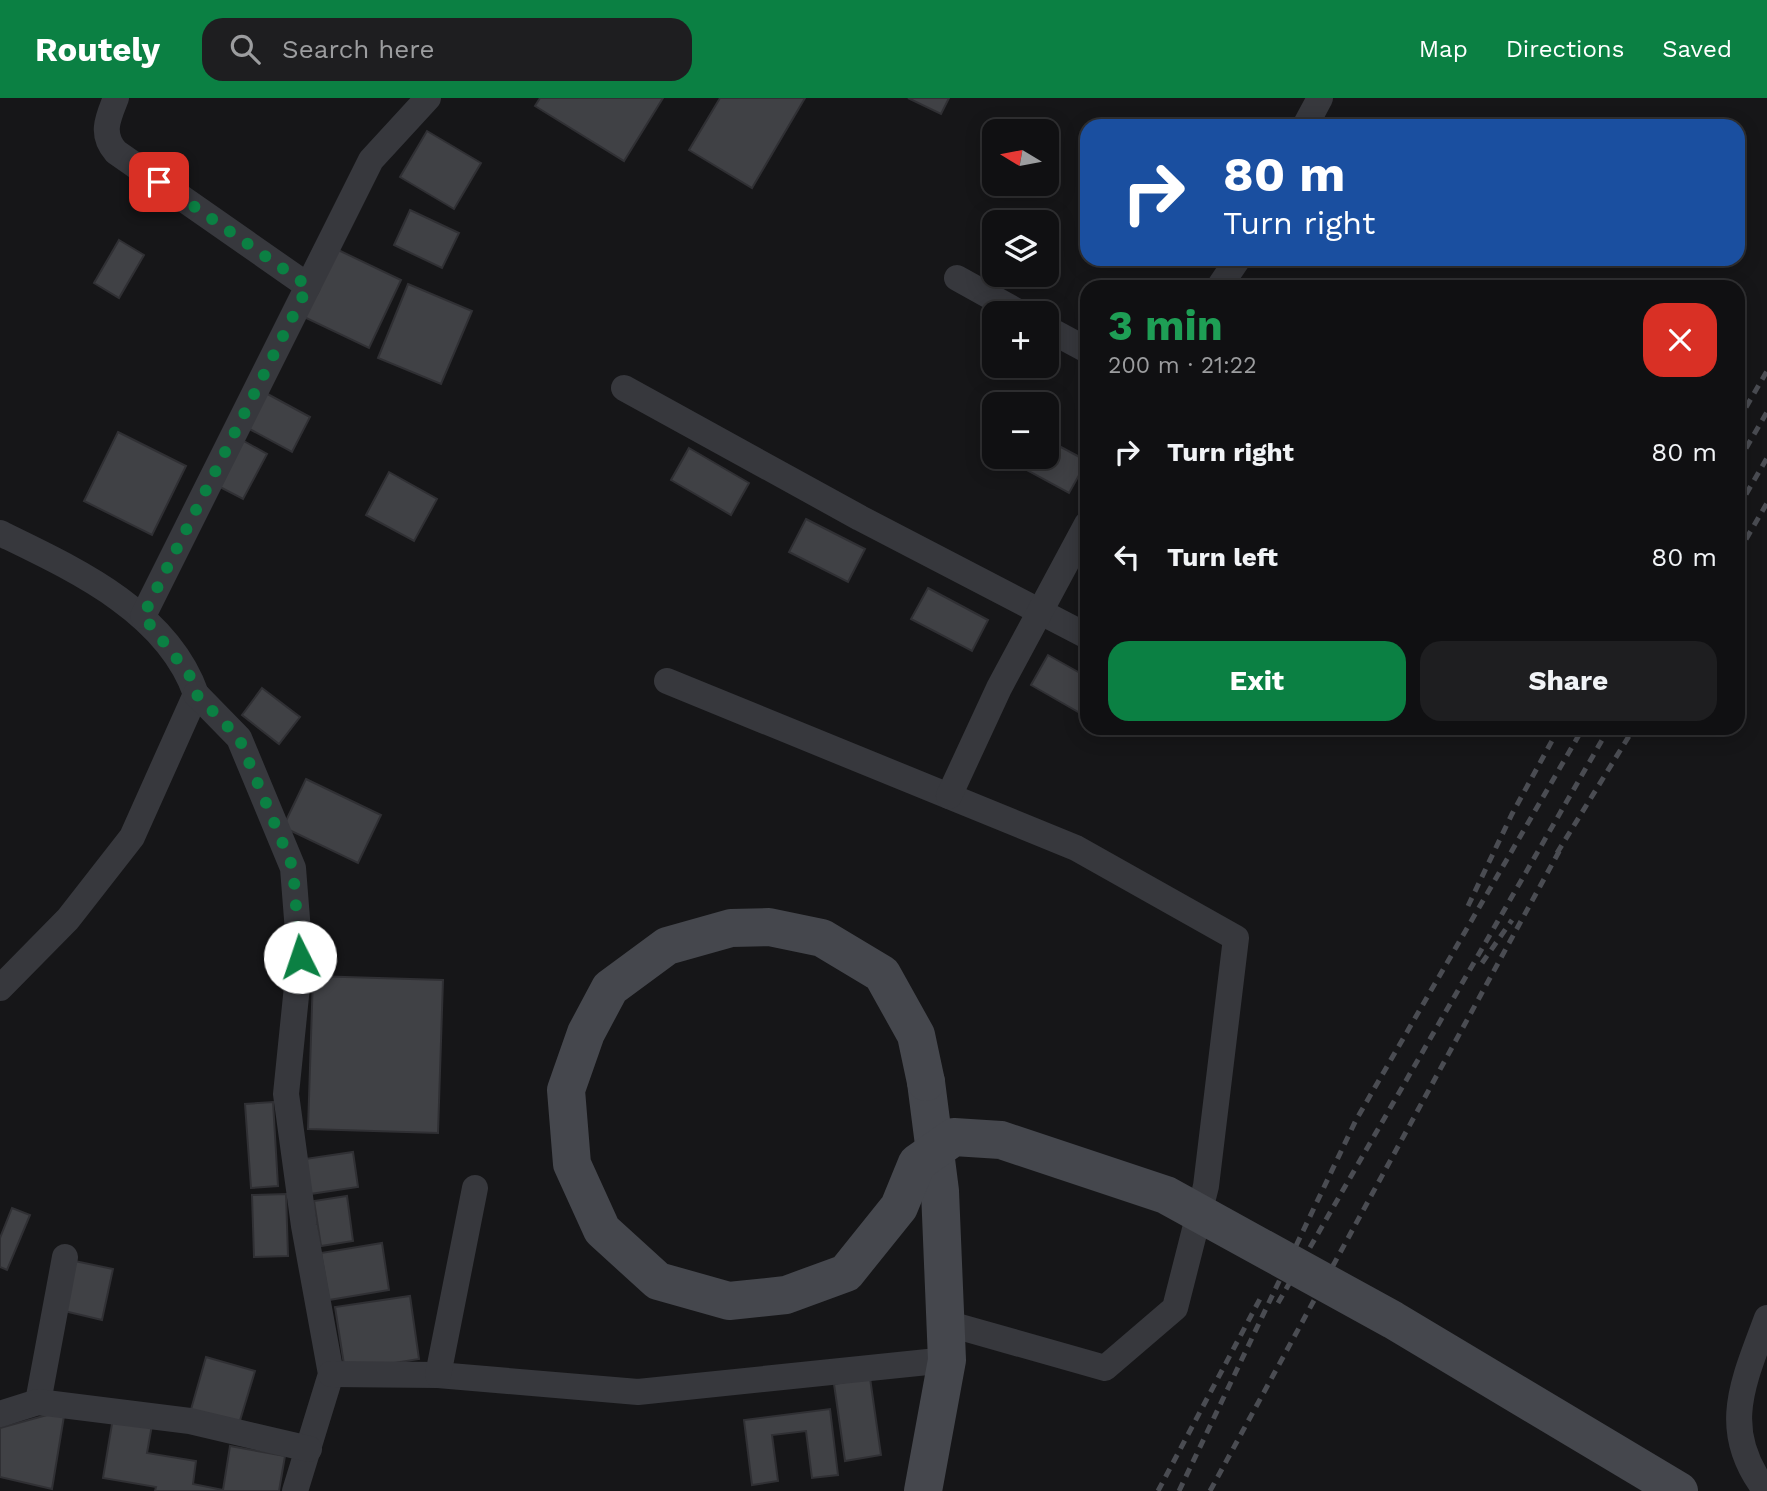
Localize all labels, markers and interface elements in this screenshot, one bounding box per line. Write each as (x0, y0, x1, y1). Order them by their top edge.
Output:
search box (202, 18, 692, 81)
text: Routely (35, 30, 160, 69)
icon: search (226, 30, 264, 68)
text: Search here (282, 34, 434, 64)
text: Map (1419, 35, 1468, 63)
text: Directions (1506, 35, 1624, 63)
text: Saved (1662, 35, 1732, 63)
north arrow (982, 119, 1059, 196)
map controls (982, 119, 1059, 469)
text: 80 m (1223, 145, 1345, 203)
icon: right (1108, 147, 1199, 238)
pin (129, 152, 189, 212)
icon: arrive (140, 163, 178, 201)
text: Turn right (1223, 204, 1375, 242)
button: layers (982, 210, 1059, 287)
button: + (982, 301, 1059, 378)
text: 3 min (1108, 301, 1223, 350)
button: close (1643, 303, 1717, 377)
text: 200 m · 21:22 (1108, 352, 1257, 379)
button: − (982, 392, 1059, 469)
icon: right (1108, 433, 1146, 471)
text: Turn right (1167, 437, 1294, 467)
text: 80 m (1651, 437, 1717, 467)
icon: left (1108, 538, 1146, 576)
text: Turn left (1167, 542, 1278, 572)
text: 80 m (1651, 542, 1717, 572)
button: Exit (1108, 641, 1406, 721)
button: Share (1420, 641, 1717, 721)
position arrow (263, 920, 337, 994)

